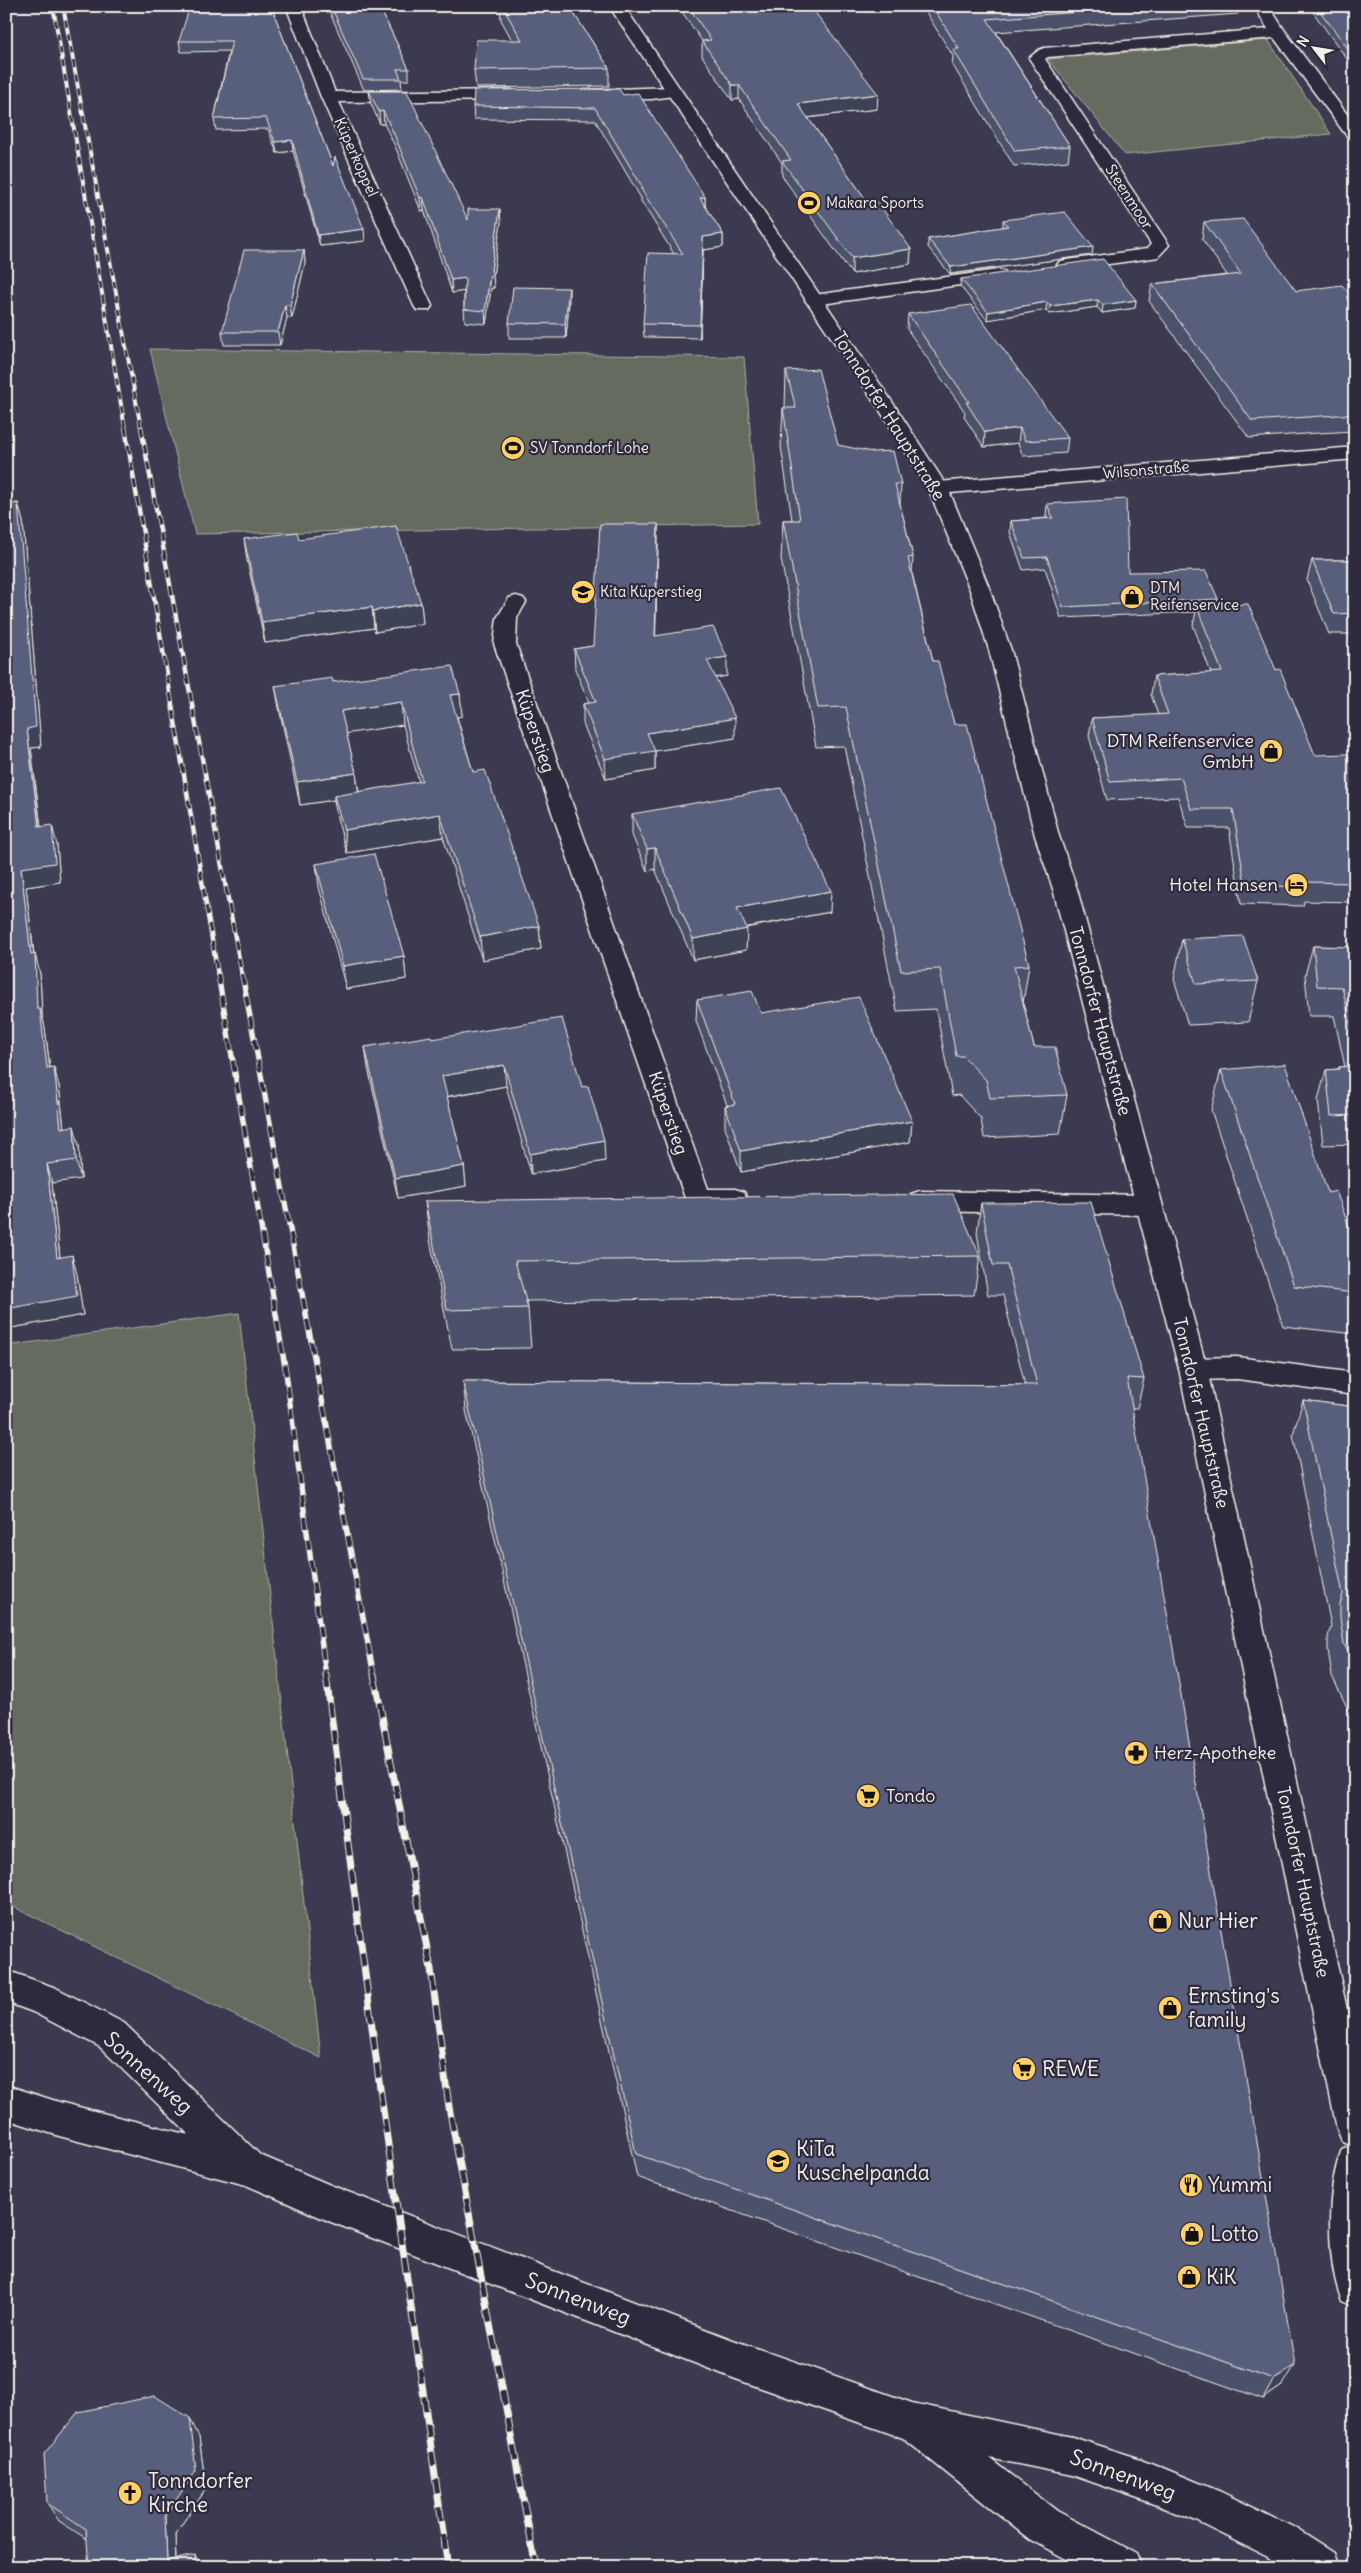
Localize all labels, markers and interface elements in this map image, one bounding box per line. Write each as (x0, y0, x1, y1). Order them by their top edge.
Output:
north arrow (1288, 22, 1338, 72)
text: N (1293, 33, 1313, 50)
street label: Küperkoppel (330, 114, 382, 200)
street label: Steenmoor (1101, 161, 1158, 233)
sports icon: Makara Sports (796, 190, 822, 216)
place label: Makara Sports (826, 193, 924, 212)
street label: Tonndorfer Hauptstraße (828, 327, 951, 505)
sports icon: SV Tonndorf Lohe (500, 435, 526, 461)
place label: SV Tonndorf Lohe (530, 438, 649, 457)
street label: Wilsonstraße (1102, 456, 1190, 483)
place label: DTM Reifenservice (1150, 578, 1239, 614)
school or university icon: Kita Küperstieg (570, 579, 596, 605)
place label: Kita Küperstieg (600, 582, 702, 601)
shop icon: DTM Reifenservice (1119, 584, 1145, 610)
street label: Küperstieg (510, 686, 560, 776)
place label: DTM Reifenservice GmbH (1107, 729, 1254, 773)
shop icon: DTM Reifenservice GmbH (1258, 738, 1284, 764)
hotel icon: Hotel Hansen (1283, 872, 1309, 898)
place label: Hotel Hansen (1169, 873, 1278, 896)
street label: Tonndorfer Hauptstraße (1064, 924, 1137, 1118)
street label: Küperstieg (643, 1068, 693, 1158)
street label: Tonndorfer Hauptstraße (1168, 1315, 1235, 1510)
pharmacy icon: Herz-Apotheke (1123, 1740, 1149, 1766)
place label: Herz-Apotheke (1154, 1741, 1276, 1764)
supermarket icon: Tondo (855, 1783, 881, 1809)
place label: Tondo (886, 1784, 935, 1807)
street label: Tonndorfer Hauptstraße (1272, 1784, 1335, 1980)
place label: Nur Hier (1178, 1907, 1258, 1934)
shop icon: Nur Hier (1147, 1908, 1173, 1934)
place label: Ernsting's family (1188, 1982, 1280, 2033)
shop icon: Ernsting's family (1157, 1995, 1183, 2021)
street label: Sonnenweg (98, 2026, 198, 2120)
place label: REWE (1042, 2055, 1099, 2082)
supermarket icon: REWE (1011, 2056, 1037, 2082)
place label: KiTa Kuschelpanda (796, 2135, 930, 2186)
school or university icon: KiTa Kuschelpanda (765, 2148, 791, 2174)
place label: Yummi (1208, 2171, 1272, 2198)
restaurant icon: Yummi (1178, 2172, 1204, 2198)
place label: Lotto (1210, 2220, 1259, 2247)
shop icon: Lotto (1179, 2221, 1205, 2247)
place label: KiK (1206, 2263, 1237, 2290)
shop icon: KiK (1176, 2264, 1202, 2290)
street label: Sonnenweg (522, 2266, 635, 2331)
street label: Sonnenweg (1067, 2443, 1180, 2506)
place label: Tonndorfer Kirche (148, 2467, 253, 2518)
church icon: Tonndorfer Kirche (117, 2480, 143, 2506)

